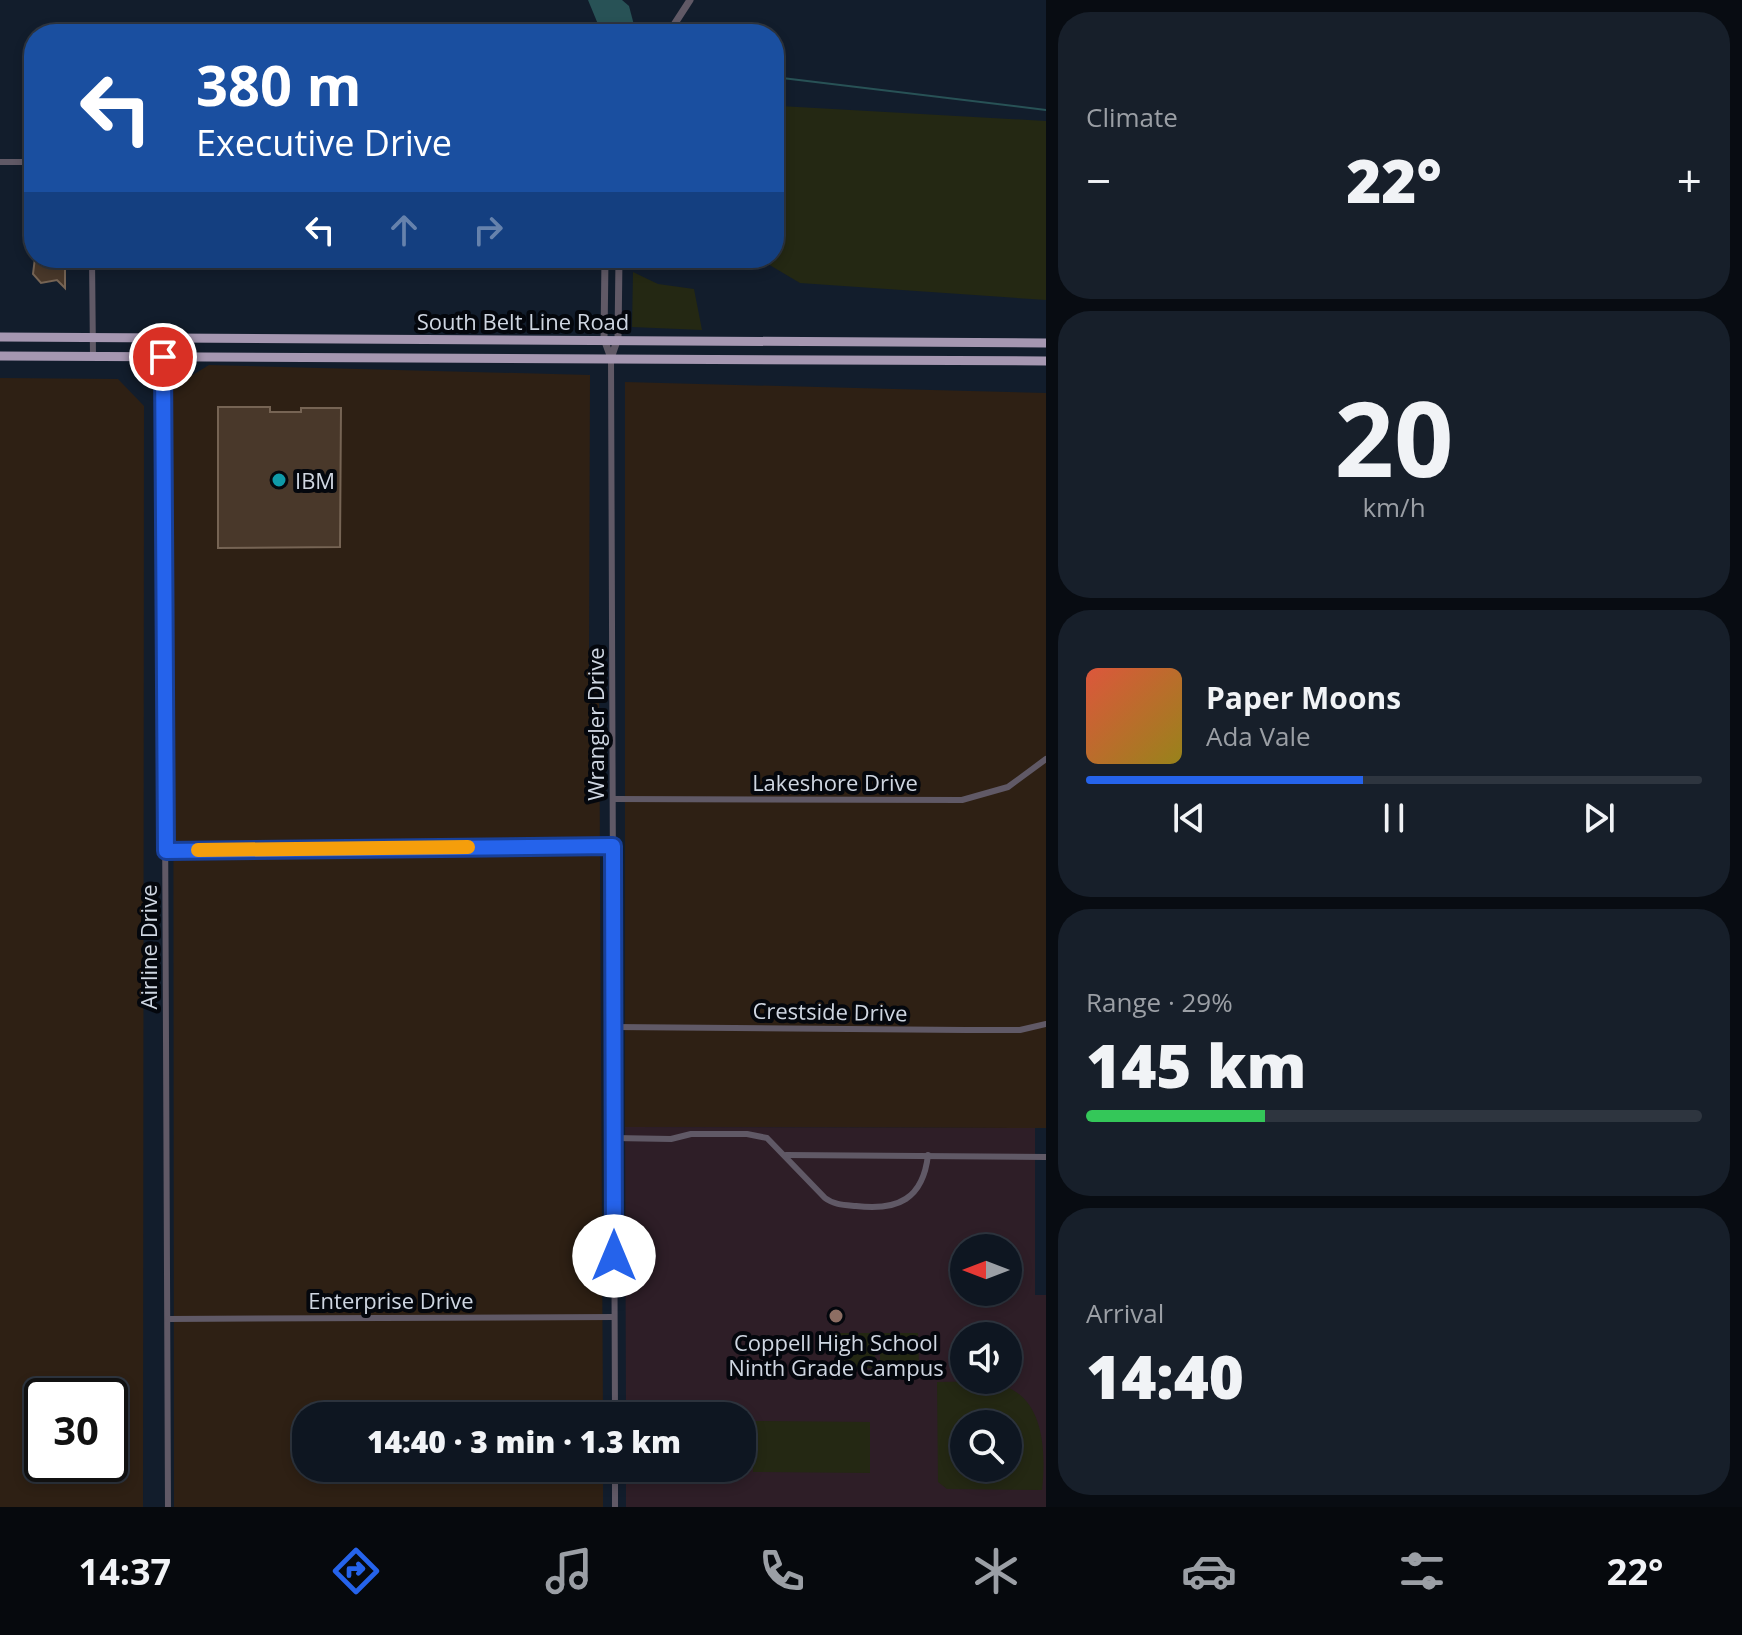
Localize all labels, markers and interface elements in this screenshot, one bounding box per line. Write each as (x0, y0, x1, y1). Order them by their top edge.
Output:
text: 380 m (196, 46, 362, 122)
icon: left (64, 56, 168, 160)
text: Climate (1086, 99, 1178, 135)
text: Executive Drive (196, 118, 452, 167)
text: 22° (1346, 139, 1442, 221)
text: − (1086, 150, 1111, 210)
text: + (1677, 150, 1702, 210)
icon: left (298, 208, 342, 252)
icon: ahead (382, 208, 426, 252)
icon: right (466, 208, 510, 252)
street label: South Belt Line Road (417, 306, 629, 336)
pin (129, 323, 197, 391)
icon: arrive (141, 335, 185, 379)
text: 20 (1335, 366, 1453, 507)
place label: IBM (295, 465, 335, 495)
marker: IBM (270, 471, 288, 489)
text: km/h (1362, 489, 1426, 525)
street label: Wrangler Drive (580, 647, 610, 801)
text: Paper Moons (1206, 677, 1401, 718)
text: Ada Vale (1206, 718, 1311, 754)
street label: Lakeshore Drive (752, 767, 918, 797)
icon: previous (1167, 796, 1211, 840)
icon: pause (1372, 796, 1416, 840)
icon: next (1577, 796, 1621, 840)
street label: Airline Drive (133, 885, 163, 1009)
text: Range · 29% (1086, 984, 1233, 1020)
street label: Crestside Drive (752, 995, 908, 1027)
text: 145 km (1086, 1024, 1307, 1106)
position arrow (572, 1214, 656, 1298)
north arrow (950, 1234, 1022, 1306)
map controls (950, 1234, 1022, 1482)
street label: Enterprise Drive (308, 1285, 474, 1315)
text: Arrival (1086, 1295, 1164, 1331)
marker: Coppell High School Ninth Grade Campus (827, 1307, 845, 1325)
button: sound (950, 1322, 1022, 1394)
place label: Coppell High School Ninth Grade Campus (728, 1327, 944, 1382)
text: 14:40 (1086, 1335, 1244, 1417)
speed limit sign: 30 (24, 1378, 128, 1482)
button: search (950, 1410, 1022, 1482)
text: 14:40 · 3 min · 1.3 km (367, 1421, 681, 1462)
icon: directions (328, 1543, 384, 1599)
icon: music (541, 1543, 597, 1599)
icon: phone (754, 1543, 810, 1599)
icon: climate (968, 1543, 1024, 1599)
icon: car (1181, 1543, 1237, 1599)
icon: filters (1394, 1543, 1450, 1599)
text: 14:37 (79, 1547, 171, 1596)
text: 22° (1607, 1547, 1663, 1596)

